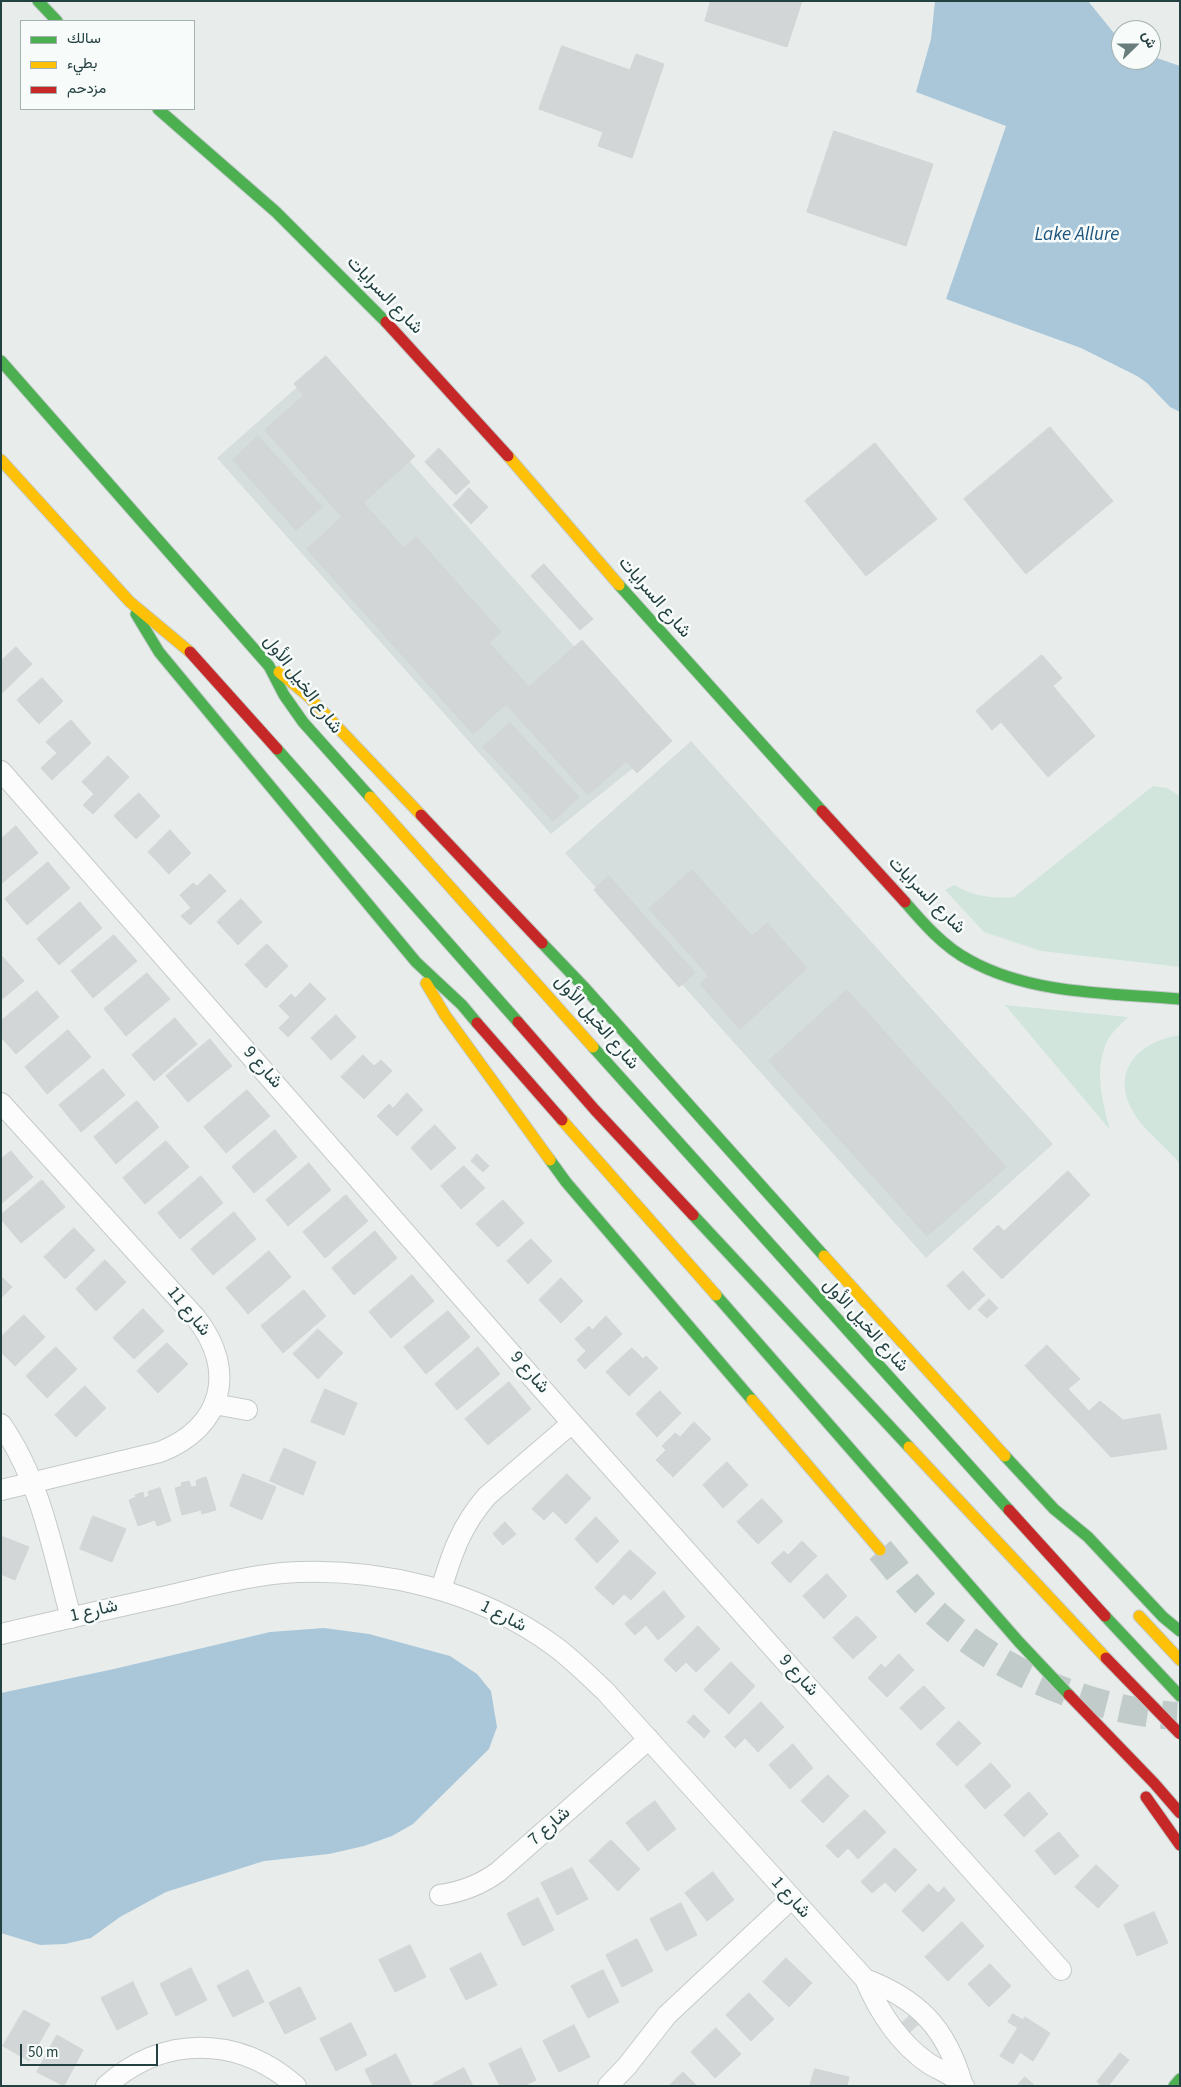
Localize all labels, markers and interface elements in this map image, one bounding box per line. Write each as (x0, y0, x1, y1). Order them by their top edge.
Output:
legend (20, 20, 195, 110)
north arrow (1111, 20, 1161, 70)
text: سالك (67, 28, 101, 49)
text: ش (1137, 28, 1161, 51)
text: بطيء (67, 53, 97, 74)
text: مزدحم (67, 78, 106, 99)
water label: Lake Allure (1035, 225, 1119, 247)
street label: شارع السرايات (341, 252, 427, 340)
street label: شارع السرايات (613, 553, 695, 643)
street label: شارع الخيل الأول (258, 631, 346, 739)
street label: شارع السرايات (883, 853, 969, 939)
street label: شارع الخيل الأول (549, 971, 643, 1075)
street label: شارع 9 (238, 1043, 286, 1093)
street label: شارع الخيل الأول (817, 1275, 913, 1377)
street label: شارع 11 (161, 1283, 215, 1341)
street label: شارع 9 (505, 1348, 553, 1398)
street label: شارع 1 (68, 1596, 120, 1628)
street label: شارع 1 (476, 1596, 530, 1638)
street label: شارع 9 (774, 1651, 822, 1701)
street label: شارع 7 (525, 1803, 575, 1851)
street label: شارع 1 (766, 1873, 814, 1923)
scale bar (22, 2034, 160, 2066)
text: 50 m (28, 2042, 58, 2063)

